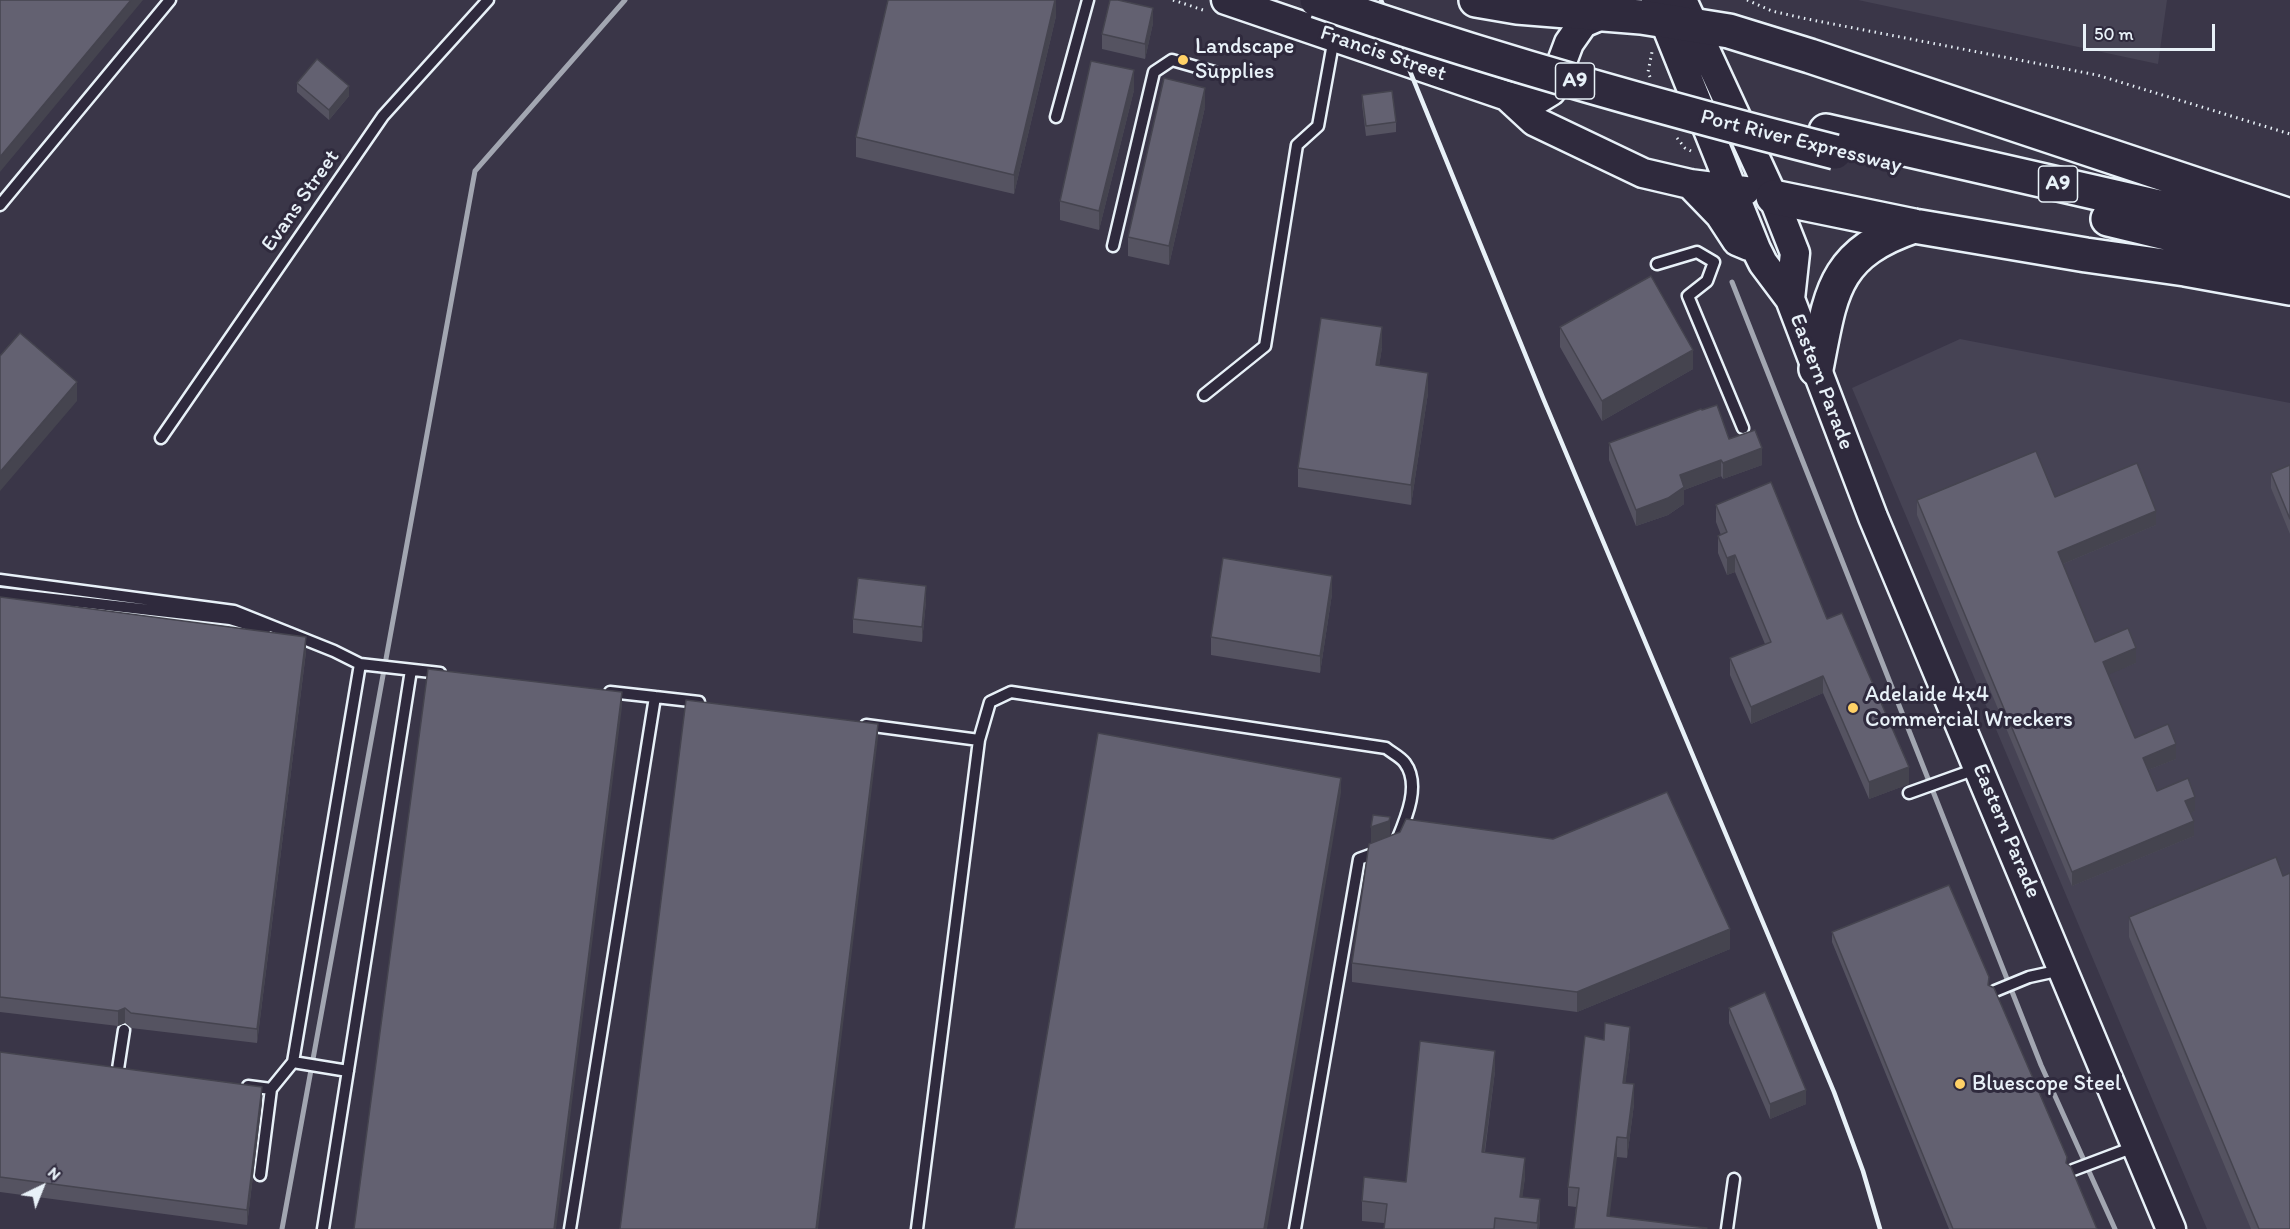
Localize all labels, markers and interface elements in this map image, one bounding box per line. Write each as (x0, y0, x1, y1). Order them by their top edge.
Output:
scale bar (2086, 12, 2218, 50)
street label: Francis Street (1316, 20, 1450, 88)
text: 50 m (2094, 23, 2134, 45)
place label: Landscape Supplies (1195, 34, 1294, 86)
marker: Landscape Supplies (1176, 53, 1190, 67)
road number: A9 (1556, 63, 1594, 99)
street label: Port River Expressway (1698, 104, 1904, 180)
street label: Evans Street (256, 145, 346, 257)
road number: A9 (2038, 166, 2078, 202)
street label: Eastern Parade (1783, 310, 1859, 454)
place label: Adelaide 4x4 Commercial Wreckers (1865, 682, 2073, 734)
marker: Adelaide 4x4 Commercial Wreckers (1846, 701, 1860, 715)
street label: Eastern Parade (1966, 760, 2046, 902)
place label: Bluescope Steel (1972, 1071, 2121, 1097)
marker: Bluescope Steel (1953, 1077, 1967, 1091)
north arrow (12, 1157, 72, 1217)
text: N (44, 1163, 65, 1184)

